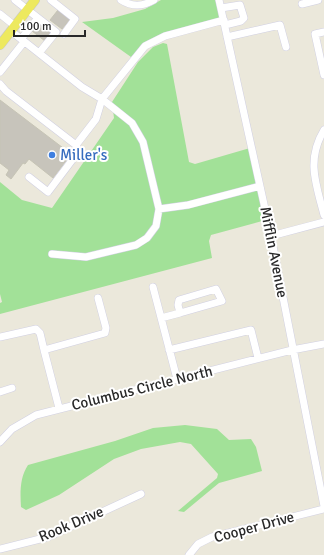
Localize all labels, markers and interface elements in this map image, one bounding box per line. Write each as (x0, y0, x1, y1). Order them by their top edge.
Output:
scale bar (14, 12, 85, 38)
text: 100 m (20, 19, 52, 34)
place label: Miller's (60, 146, 108, 164)
marker: Miller's (47, 150, 57, 160)
street label: Mifflin Avenue (256, 205, 292, 299)
street label: Columbus Circle North (70, 362, 214, 414)
street label: Rook Drive (36, 502, 106, 546)
street label: Cooper Drive (212, 508, 296, 546)

